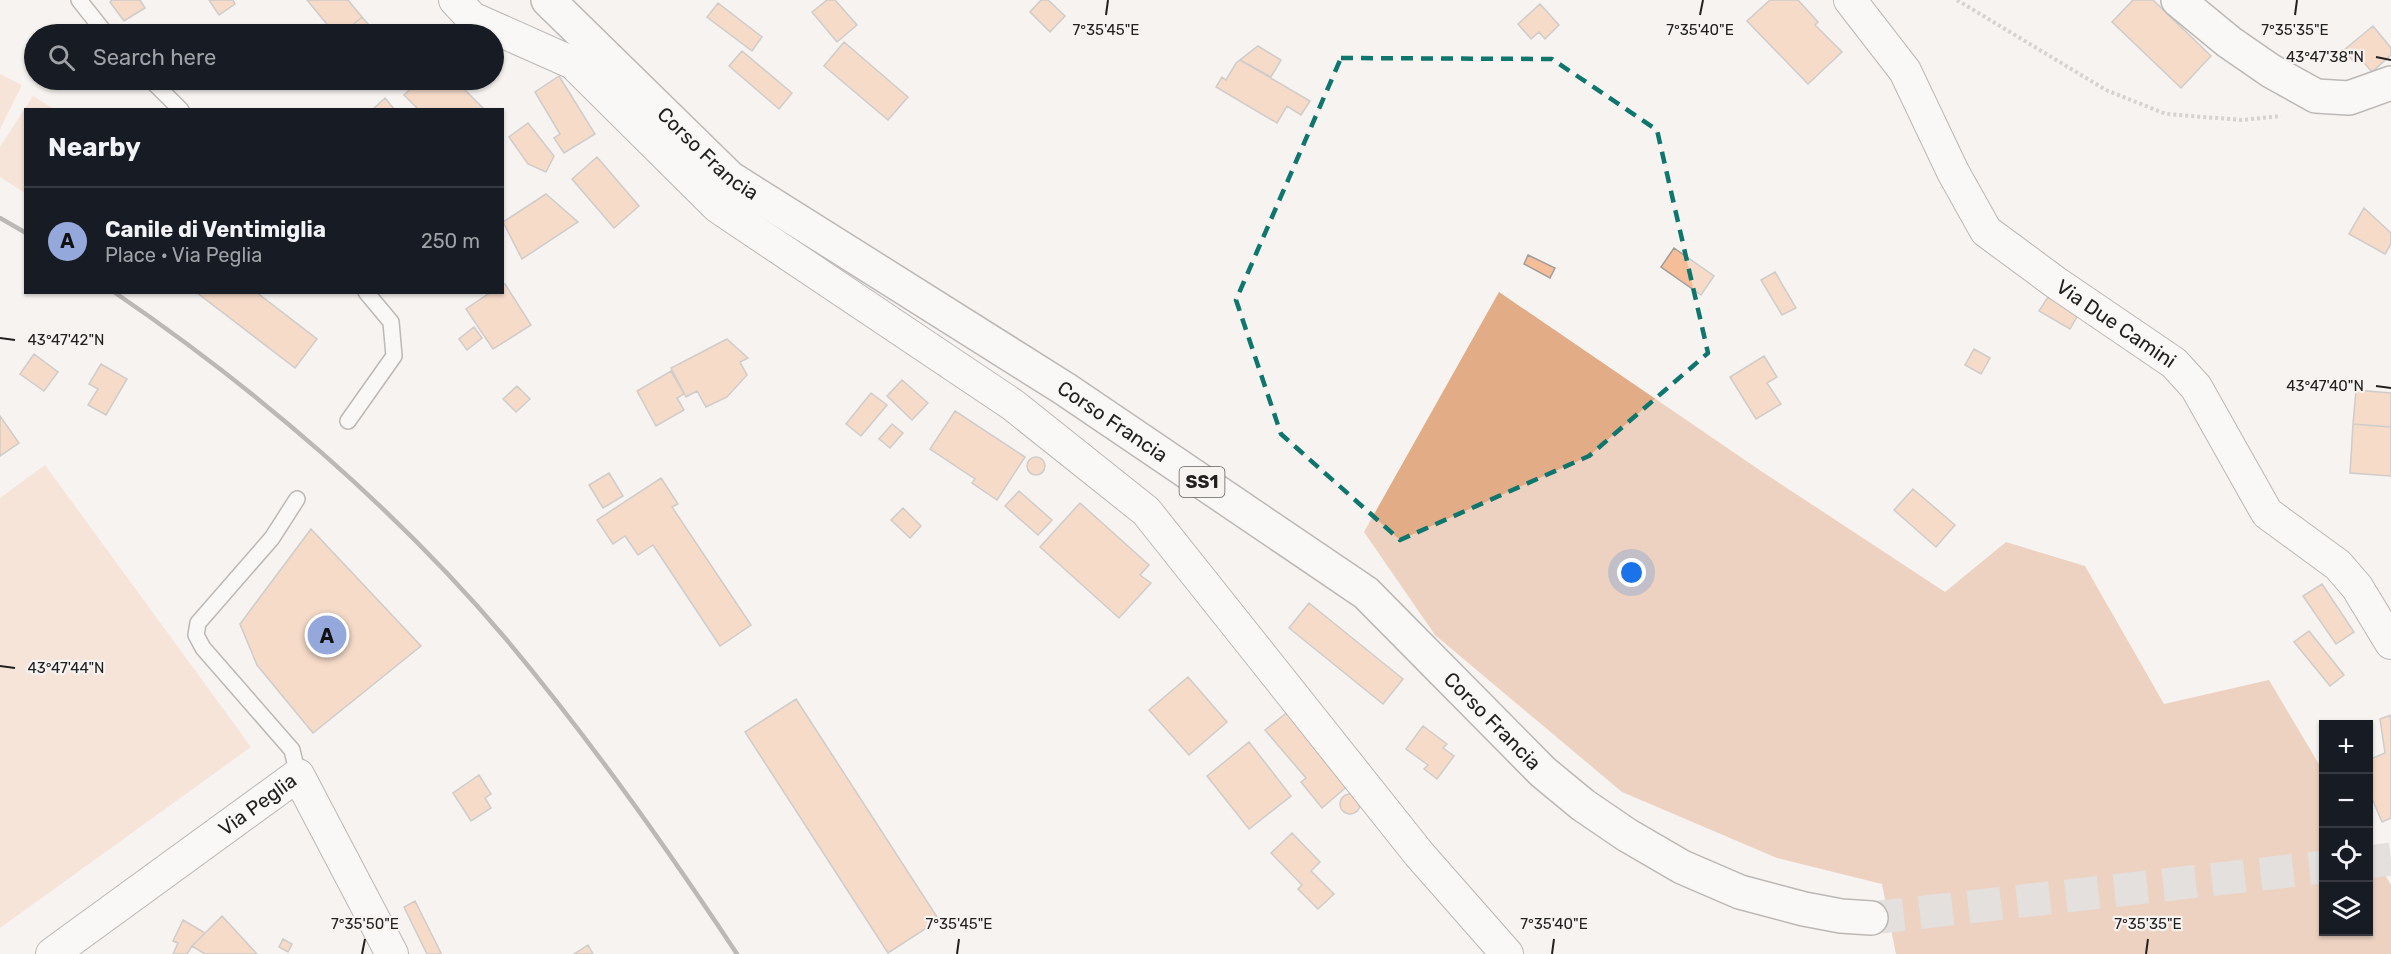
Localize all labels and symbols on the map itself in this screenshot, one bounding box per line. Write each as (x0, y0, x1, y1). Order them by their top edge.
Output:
text: 7°35'45"E (1073, 21, 1139, 39)
text: 7°35'40"E (1666, 21, 1734, 39)
text: 7°35'35"E (2261, 21, 2329, 39)
text: 43°47'38"N (2286, 48, 2364, 66)
street label: Corso Francia (653, 102, 763, 205)
street label: Via Due Camini (2052, 274, 2181, 373)
text: 43°47'42"N (28, 331, 104, 349)
street label: Corso Francia (1053, 375, 1172, 467)
text: 43°47'40"N (2286, 377, 2364, 395)
road number: SS1 (1180, 467, 1224, 497)
your location (1617, 558, 1646, 587)
pin: A (308, 612, 346, 658)
text: 43°47'44"N (27, 659, 105, 677)
street label: Corso Francia (1439, 667, 1546, 775)
street label: Via Peglia (214, 768, 301, 841)
text: 7°35'50"E (331, 915, 399, 933)
text: 7°35'45"E (926, 915, 992, 933)
text: 7°35'40"E (1520, 915, 1588, 933)
text: 7°35'35"E (2114, 915, 2182, 933)

